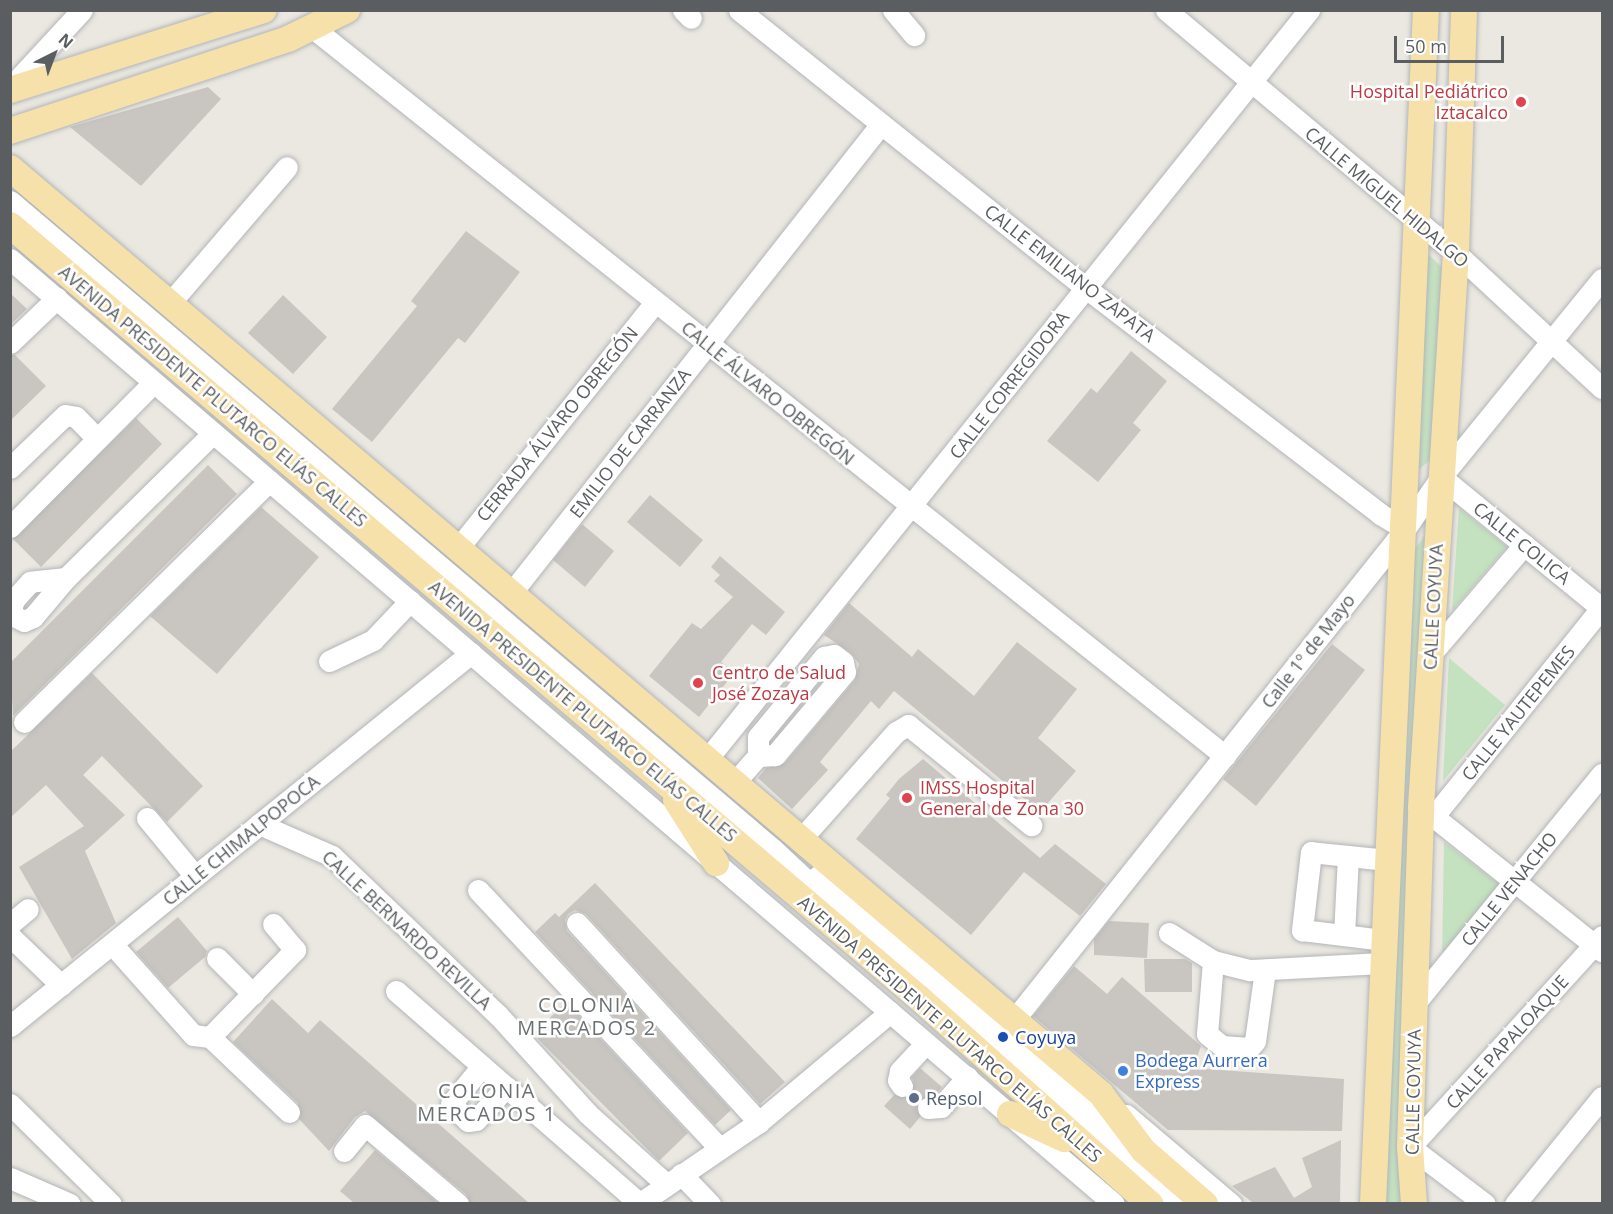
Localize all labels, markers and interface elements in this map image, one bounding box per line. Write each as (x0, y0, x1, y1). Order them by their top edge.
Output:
north arrow (24, 24, 84, 84)
scale bar (1397, 24, 1506, 62)
text: N (54, 28, 78, 53)
text: 50 m (1405, 34, 1447, 58)
place label: Hospital Pediátrico Iztacalco (1350, 81, 1508, 124)
marker: Hospital Pediátrico Iztacalco (1512, 93, 1530, 111)
street label: CALLE MIGUEL HIDALGO (1301, 122, 1473, 272)
street label: CALLE EMILIANO ZAPATA (980, 200, 1160, 346)
street label: AVENIDA PRESIDENTE PLUTARCO ELÍAS CALLES (55, 261, 371, 531)
street label: CALLE CORREGIDORA (945, 307, 1073, 463)
street label: CALLE ÁLVARO OBREGÓN (677, 317, 859, 469)
street label: CERRADA ÁLVARO OBREGÓN (472, 322, 642, 526)
street label: EMILIO DE CARRANZA (565, 364, 695, 522)
street label: CALLE COLICA (1469, 497, 1575, 589)
street label: CALLE COYUYA (1419, 543, 1447, 671)
street label: AVENIDA PRESIDENTE PLUTARCO ELÍAS CALLES (425, 576, 741, 846)
street label: Calle 1º de Mayo (1257, 590, 1359, 712)
street label: CALLE YAUTEPEMES (1457, 641, 1579, 785)
place label: Centro de Salud José Zozaya (712, 662, 846, 704)
marker: Centro de Salud José Zozaya (689, 674, 707, 692)
street label: CALLE CHIMALPOPOCA (158, 770, 324, 910)
place label: IMSS Hospital General de Zona 30 (920, 777, 1084, 820)
marker: IMSS Hospital General de Zona 30 (898, 789, 916, 807)
street label: CALLE VENACHO (1456, 828, 1562, 950)
street label: CALLE BERNARDO REVILLA (318, 846, 496, 1014)
street label: AVENIDA PRESIDENTE PLUTARCO ELÍAS CALLES (794, 891, 1106, 1167)
street label: CALLE PAPALOAQUE (1441, 971, 1573, 1113)
district label: COLONIA MERCADOS 2 (517, 993, 657, 1040)
place label: Coyuya (1015, 1026, 1076, 1048)
street label: CALLE COYUYA (1401, 1029, 1425, 1155)
marker: Coyuya (996, 1030, 1010, 1044)
place label: Bodega Aurrera Express (1135, 1050, 1268, 1092)
marker: Bodega Aurrera Express (1116, 1064, 1130, 1078)
district label: COLONIA MERCADOS 1 (417, 1079, 557, 1126)
place label: Repsol (926, 1087, 982, 1109)
marker: Repsol (907, 1091, 921, 1105)

